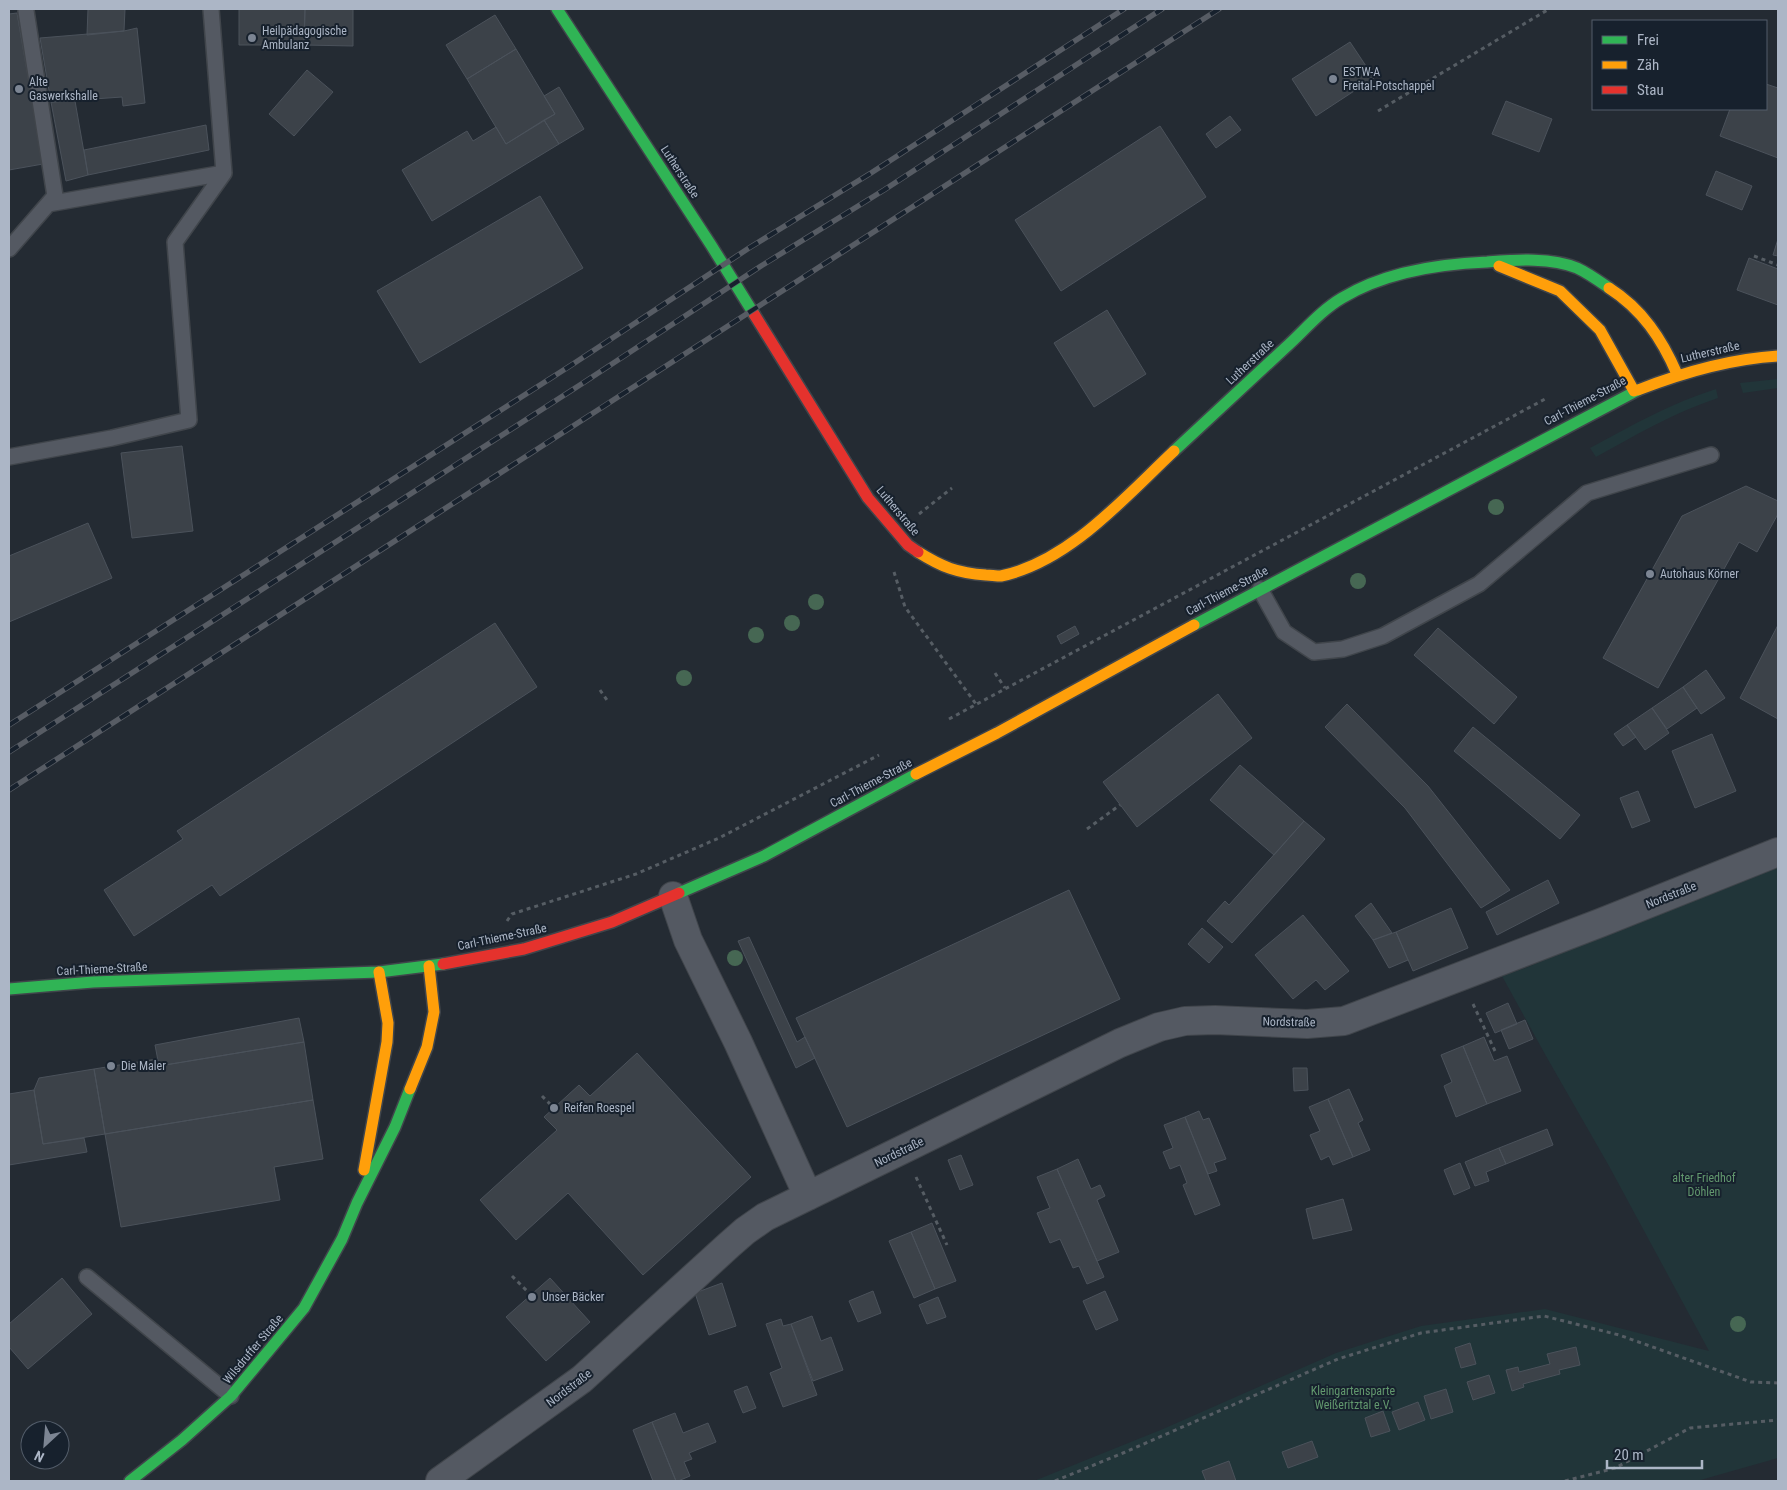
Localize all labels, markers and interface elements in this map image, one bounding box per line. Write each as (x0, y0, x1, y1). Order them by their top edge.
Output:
legend (1592, 20, 1767, 110)
place label: Heilpädagogische Ambulanz (262, 24, 347, 52)
text: Frei (1637, 31, 1659, 49)
marker: Heilpädagogische Ambulanz (246, 32, 258, 44)
text: Zäh (1637, 56, 1659, 74)
place label: ESTW-A Freital-Potschappel (1343, 65, 1435, 93)
marker: ESTW-A Freital-Potschappel (1327, 73, 1339, 85)
place label: Alte Gaswerkshalle (29, 75, 98, 103)
text: Stau (1637, 81, 1664, 99)
marker: Alte Gaswerkshalle (13, 83, 25, 95)
street label: Lutherstraße (658, 143, 702, 201)
street label: Lutherstraße (1223, 336, 1277, 388)
street label: Lutherstraße (1679, 338, 1741, 366)
street label: Carl-Thieme-Straße (1542, 373, 1629, 429)
street label: Lutherstraße (873, 484, 923, 539)
street label: Carl-Thieme-Straße (1184, 563, 1271, 619)
place label: Autohaus Körner (1660, 567, 1739, 581)
marker: Autohaus Körner (1644, 568, 1656, 580)
street label: Carl-Thieme-Straße (828, 755, 915, 811)
street label: Nordstraße (1644, 878, 1699, 911)
street label: Carl-Thieme-Straße (456, 921, 548, 953)
street label: Carl-Thieme-Straße (56, 960, 148, 978)
street label: Nordstraße (1262, 1015, 1316, 1029)
place label: Die Maler (121, 1059, 166, 1073)
marker: Die Maler (105, 1060, 117, 1072)
place label: Reifen Roespel (564, 1101, 634, 1115)
marker: Reifen Roespel (548, 1102, 560, 1114)
street label: Nordstraße (872, 1134, 926, 1170)
park label: alter Friedhof Döhlen (1672, 1171, 1736, 1199)
place label: Unser Bäcker (542, 1290, 605, 1304)
marker: Unser Bäcker (526, 1291, 538, 1303)
street label: Wilsdruffer Straße (220, 1311, 286, 1386)
street label: Nordstraße (544, 1366, 595, 1410)
park label: Kleingartensparte Weißeritztal e.V. (1311, 1384, 1396, 1412)
north arrow (20, 1420, 70, 1470)
scale bar (1607, 1438, 1702, 1470)
text: 20 m (1614, 1446, 1644, 1464)
text: N (32, 1448, 47, 1466)

